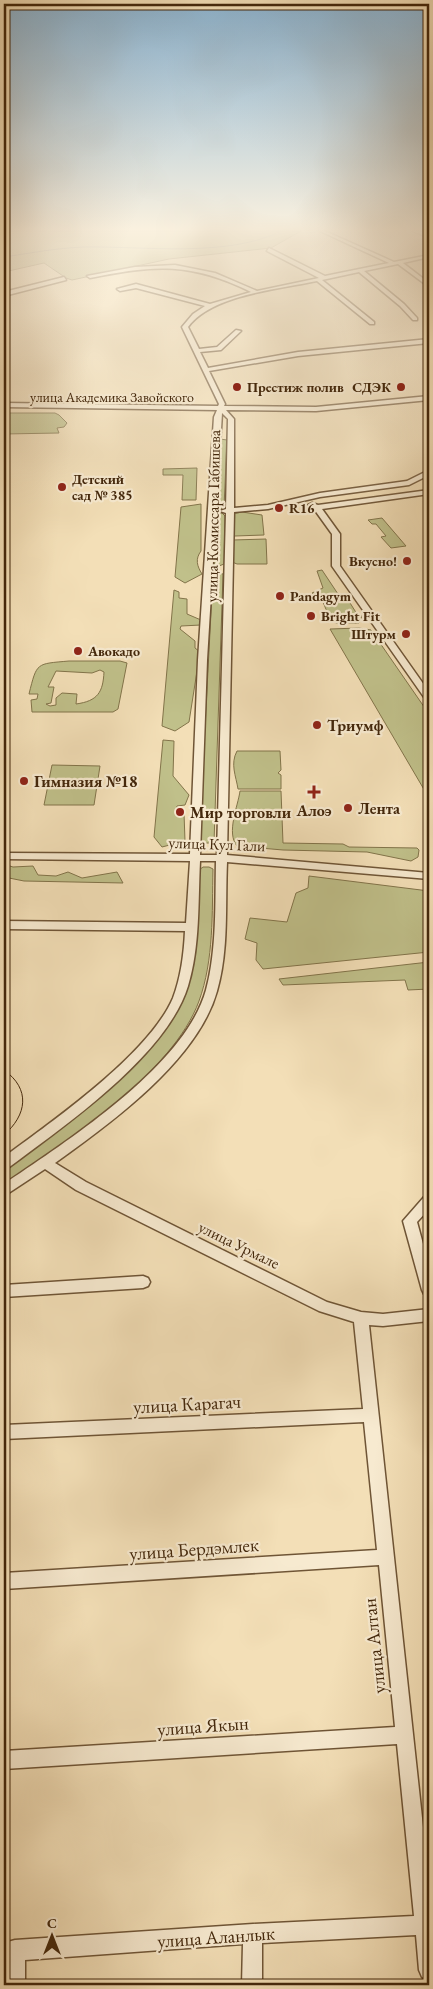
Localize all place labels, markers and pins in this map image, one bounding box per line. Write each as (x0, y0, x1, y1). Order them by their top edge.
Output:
place label: Престиж полив (247, 378, 344, 396)
place label: СДЭК (352, 378, 392, 396)
marker: Престиж полив (231, 381, 243, 393)
marker: СДЭК (395, 381, 407, 393)
place label: Детский сад № 385 (72, 470, 133, 504)
marker: Детский сад № 385 (56, 481, 68, 493)
place label: R16 (289, 499, 315, 517)
marker: R16 (273, 502, 285, 514)
place label: Вкусно! (349, 552, 397, 570)
marker: Вкусно! (401, 555, 413, 567)
place label: Pandagym (290, 587, 352, 605)
marker: Pandagym (274, 590, 286, 602)
place label: Bright Fit (321, 607, 381, 625)
marker: Bright Fit (305, 610, 317, 622)
place label: Штурм (351, 625, 397, 643)
marker: Штурм (400, 628, 412, 640)
place label: Авокадо (87, 642, 140, 660)
marker: Авокадо (72, 645, 84, 657)
place label: Триумф (327, 715, 384, 736)
marker: Триумф (311, 719, 323, 731)
place label: Гимназия №18 (34, 771, 137, 792)
marker: Гимназия №18 (18, 775, 30, 787)
marker: Алоэ (308, 786, 320, 798)
place label: Лента (358, 798, 401, 819)
place label: Алоэ (295, 800, 332, 821)
place label: Мир торговли (190, 802, 292, 823)
marker: Лента (342, 802, 354, 814)
marker: Мир торговли (174, 806, 186, 818)

